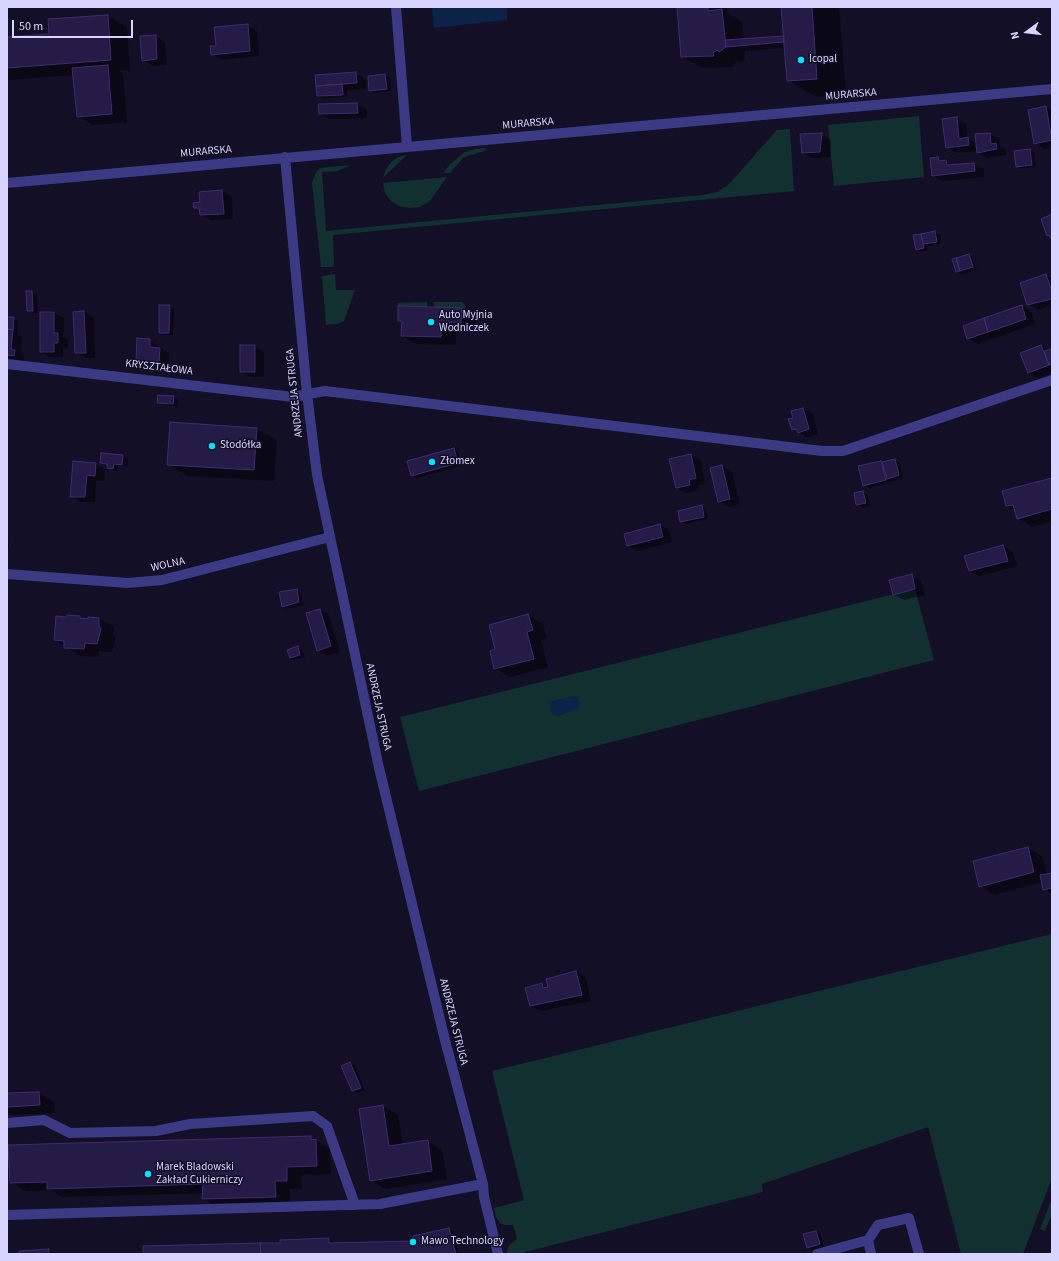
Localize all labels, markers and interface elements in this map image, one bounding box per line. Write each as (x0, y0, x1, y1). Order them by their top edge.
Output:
scale bar (14, 12, 135, 38)
north arrow (1007, 12, 1047, 52)
text: 50 m (19, 18, 43, 35)
text: N (1007, 30, 1023, 41)
place label: Icopal (809, 53, 837, 67)
marker: Icopal (796, 55, 806, 65)
street label: MURARSKA (825, 86, 877, 104)
street label: MURARSKA (502, 115, 554, 133)
street label: MURARSKA (180, 143, 232, 161)
place label: Auto Myjnia Wodniczek (439, 309, 493, 335)
marker: Auto Myjnia Wodniczek (426, 317, 436, 327)
street label: ANDRZEJA STRUGA (284, 348, 306, 438)
street label: KRYSZTAŁOWA (125, 357, 193, 379)
place label: Stodółka (220, 439, 261, 453)
marker: Stodółka (207, 441, 217, 451)
place label: Złomex (440, 455, 475, 469)
marker: Złomex (427, 457, 437, 467)
street label: WOLNA (150, 555, 186, 575)
street label: ANDRZEJA STRUGA (362, 662, 394, 752)
street label: ANDRZEJA STRUGA (436, 977, 470, 1067)
place label: Marek Bladowski Zakład Cukierniczy (156, 1161, 243, 1187)
marker: Marek Bladowski Zakład Cukierniczy (143, 1169, 153, 1179)
place label: Mawo Technology (421, 1235, 504, 1249)
marker: Mawo Technology (408, 1237, 418, 1247)

